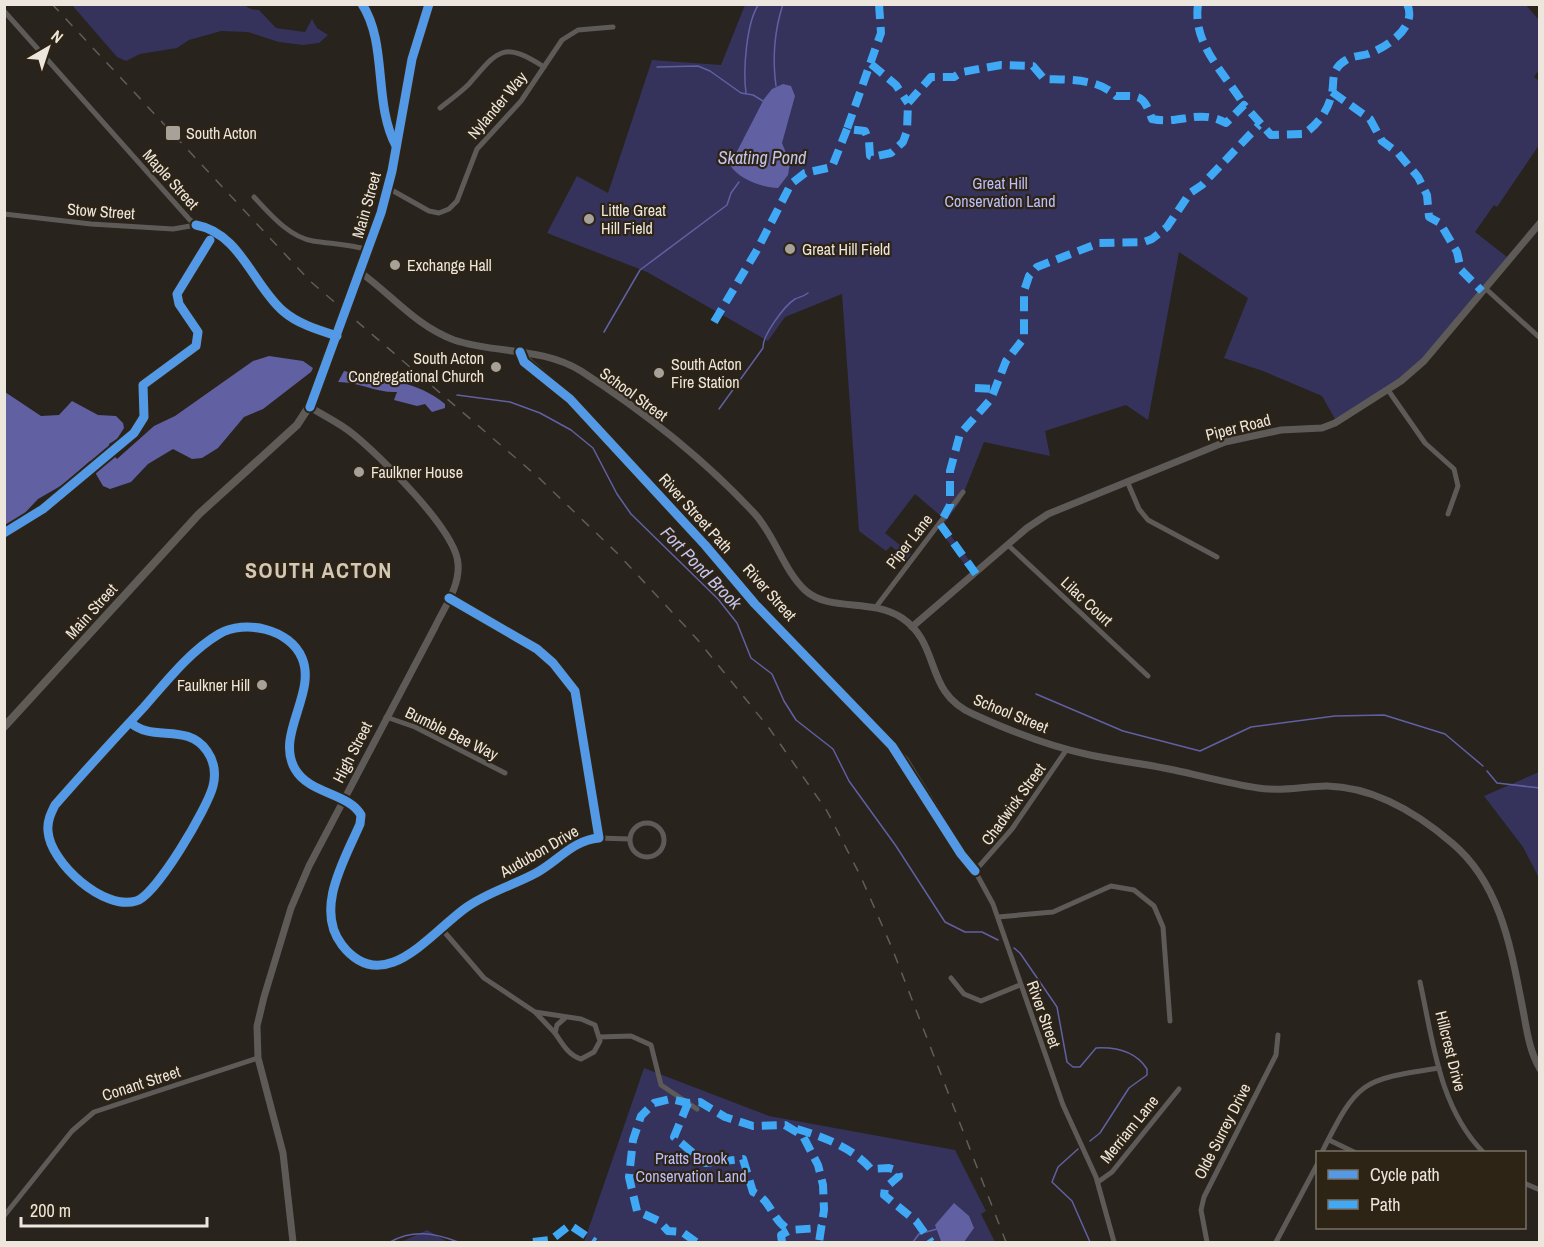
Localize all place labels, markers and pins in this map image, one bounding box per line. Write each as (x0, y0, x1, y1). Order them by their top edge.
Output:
place label: South Acton (186, 122, 257, 144)
marker: South Acton (164, 124, 182, 142)
place label: Little Great Hill Field (601, 199, 666, 239)
marker: Little Great Hill Field (582, 212, 596, 226)
place label: Great Hill Field (802, 238, 890, 260)
marker: Great Hill Field (783, 242, 797, 256)
place label: Exchange Hall (407, 254, 492, 276)
marker: Exchange Hall (388, 258, 402, 272)
place label: South Acton Congregational Church (348, 347, 484, 387)
place label: South Acton Fire Station (671, 353, 742, 393)
marker: South Acton Congregational Church (489, 360, 503, 374)
marker: South Acton Fire Station (652, 366, 666, 380)
place label: Faulkner House (371, 461, 463, 483)
marker: Faulkner House (352, 465, 366, 479)
place label: Faulkner Hill (177, 674, 250, 696)
marker: Faulkner Hill (255, 678, 269, 692)

